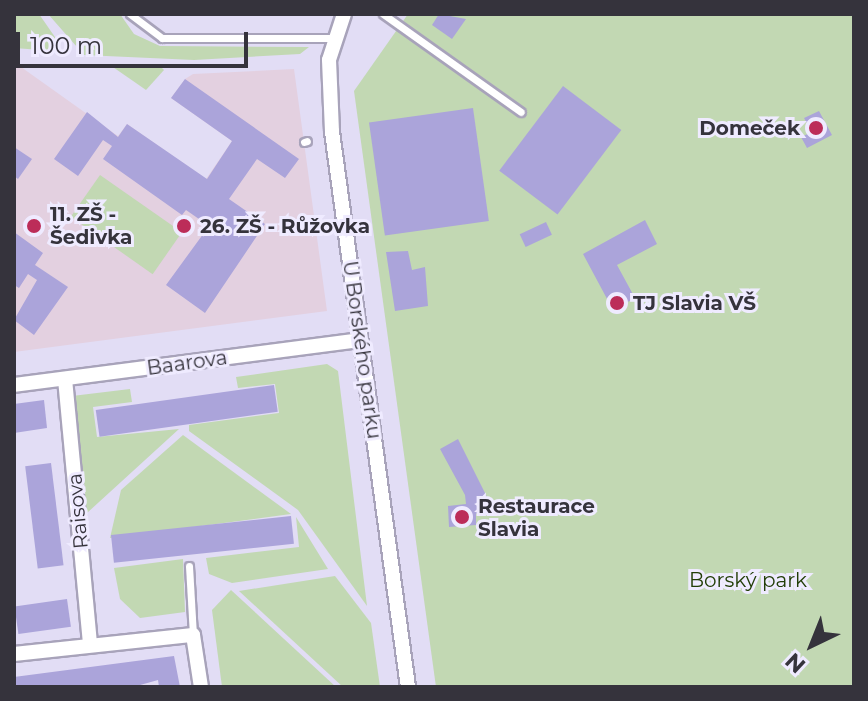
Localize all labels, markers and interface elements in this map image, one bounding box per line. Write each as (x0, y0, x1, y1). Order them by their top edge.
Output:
scale bar (20, 16, 252, 66)
text: 100 m (30, 31, 102, 60)
place label: Domeček (699, 116, 800, 140)
marker: Domeček (807, 119, 825, 137)
place label: 11. ZŠ - Šedivka (50, 202, 132, 249)
place label: 26. ZŠ - Růžovka (200, 214, 370, 238)
marker: 11. ZŠ - Šedivka (25, 217, 43, 235)
marker: 26. ZŠ - Růžovka (175, 217, 193, 235)
street label: U Borského parku (338, 259, 386, 441)
place label: TJ Slavia VŠ (633, 291, 756, 315)
marker: TJ Slavia VŠ (608, 294, 626, 312)
street label: Baarova (145, 345, 229, 381)
street label: Raisova (63, 472, 93, 550)
place label: Restaurace Slavia (478, 494, 595, 541)
marker: Restaurace Slavia (453, 508, 471, 526)
park label: Borský park (689, 568, 807, 592)
north arrow (772, 605, 852, 685)
text: N (780, 647, 811, 679)

